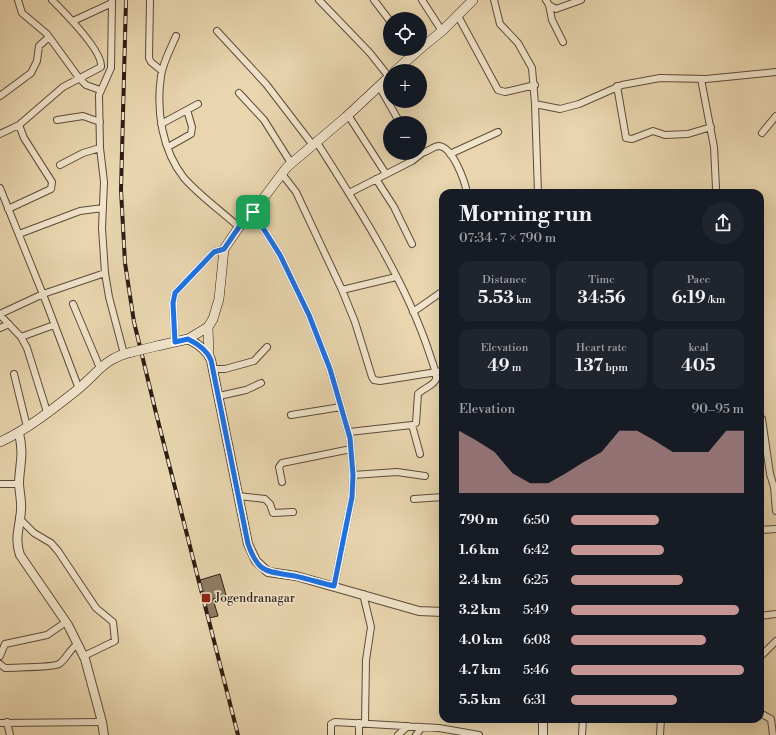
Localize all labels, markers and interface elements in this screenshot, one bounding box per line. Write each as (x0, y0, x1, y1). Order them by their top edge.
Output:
map controls (383, 12, 427, 160)
button: locate (383, 12, 427, 56)
button: + (383, 64, 427, 108)
button: − (383, 116, 427, 160)
pin (236, 195, 270, 229)
icon: arrive (242, 201, 264, 223)
text: Morning run (459, 201, 592, 228)
button: share (702, 202, 744, 244)
text: 07:34 · 7 × 790 m (459, 230, 556, 246)
text: Distance (482, 273, 527, 287)
text: Time (588, 273, 615, 287)
text: Pace (687, 273, 710, 287)
text: 5.53 (478, 287, 514, 309)
text: 34:56 (578, 287, 625, 309)
text: 6:19 (672, 287, 706, 309)
text: km (514, 293, 531, 307)
text: /km (706, 293, 725, 307)
text: Elevation (481, 341, 528, 355)
text: Heart rate (576, 341, 627, 355)
text: kcal (689, 341, 708, 355)
text: 49 (487, 355, 510, 377)
text: 137 (575, 355, 603, 377)
text: 405 (681, 355, 716, 377)
text: m (510, 361, 522, 375)
text: bpm (603, 361, 628, 375)
text: Elevation (459, 401, 515, 417)
text: 90–95 m (691, 401, 744, 417)
text: 790 m (459, 512, 498, 528)
text: 6:50 (523, 512, 550, 528)
text: 1.6 km (459, 542, 499, 558)
text: 6:42 (523, 542, 549, 558)
text: 2.4 km (459, 572, 501, 588)
text: 6:25 (523, 572, 548, 588)
place label: Jogendranagar (214, 591, 295, 606)
marker: Jogendranagar (200, 592, 212, 604)
text: 3.2 km (459, 602, 500, 618)
text: 5:49 (523, 602, 549, 618)
text: 4.0 km (459, 632, 503, 648)
text: 6:08 (523, 632, 550, 648)
text: 4.7 km (459, 662, 501, 678)
text: 5:46 (523, 662, 549, 678)
text: 5.5 km (459, 692, 501, 708)
text: 6:31 (523, 692, 546, 708)

